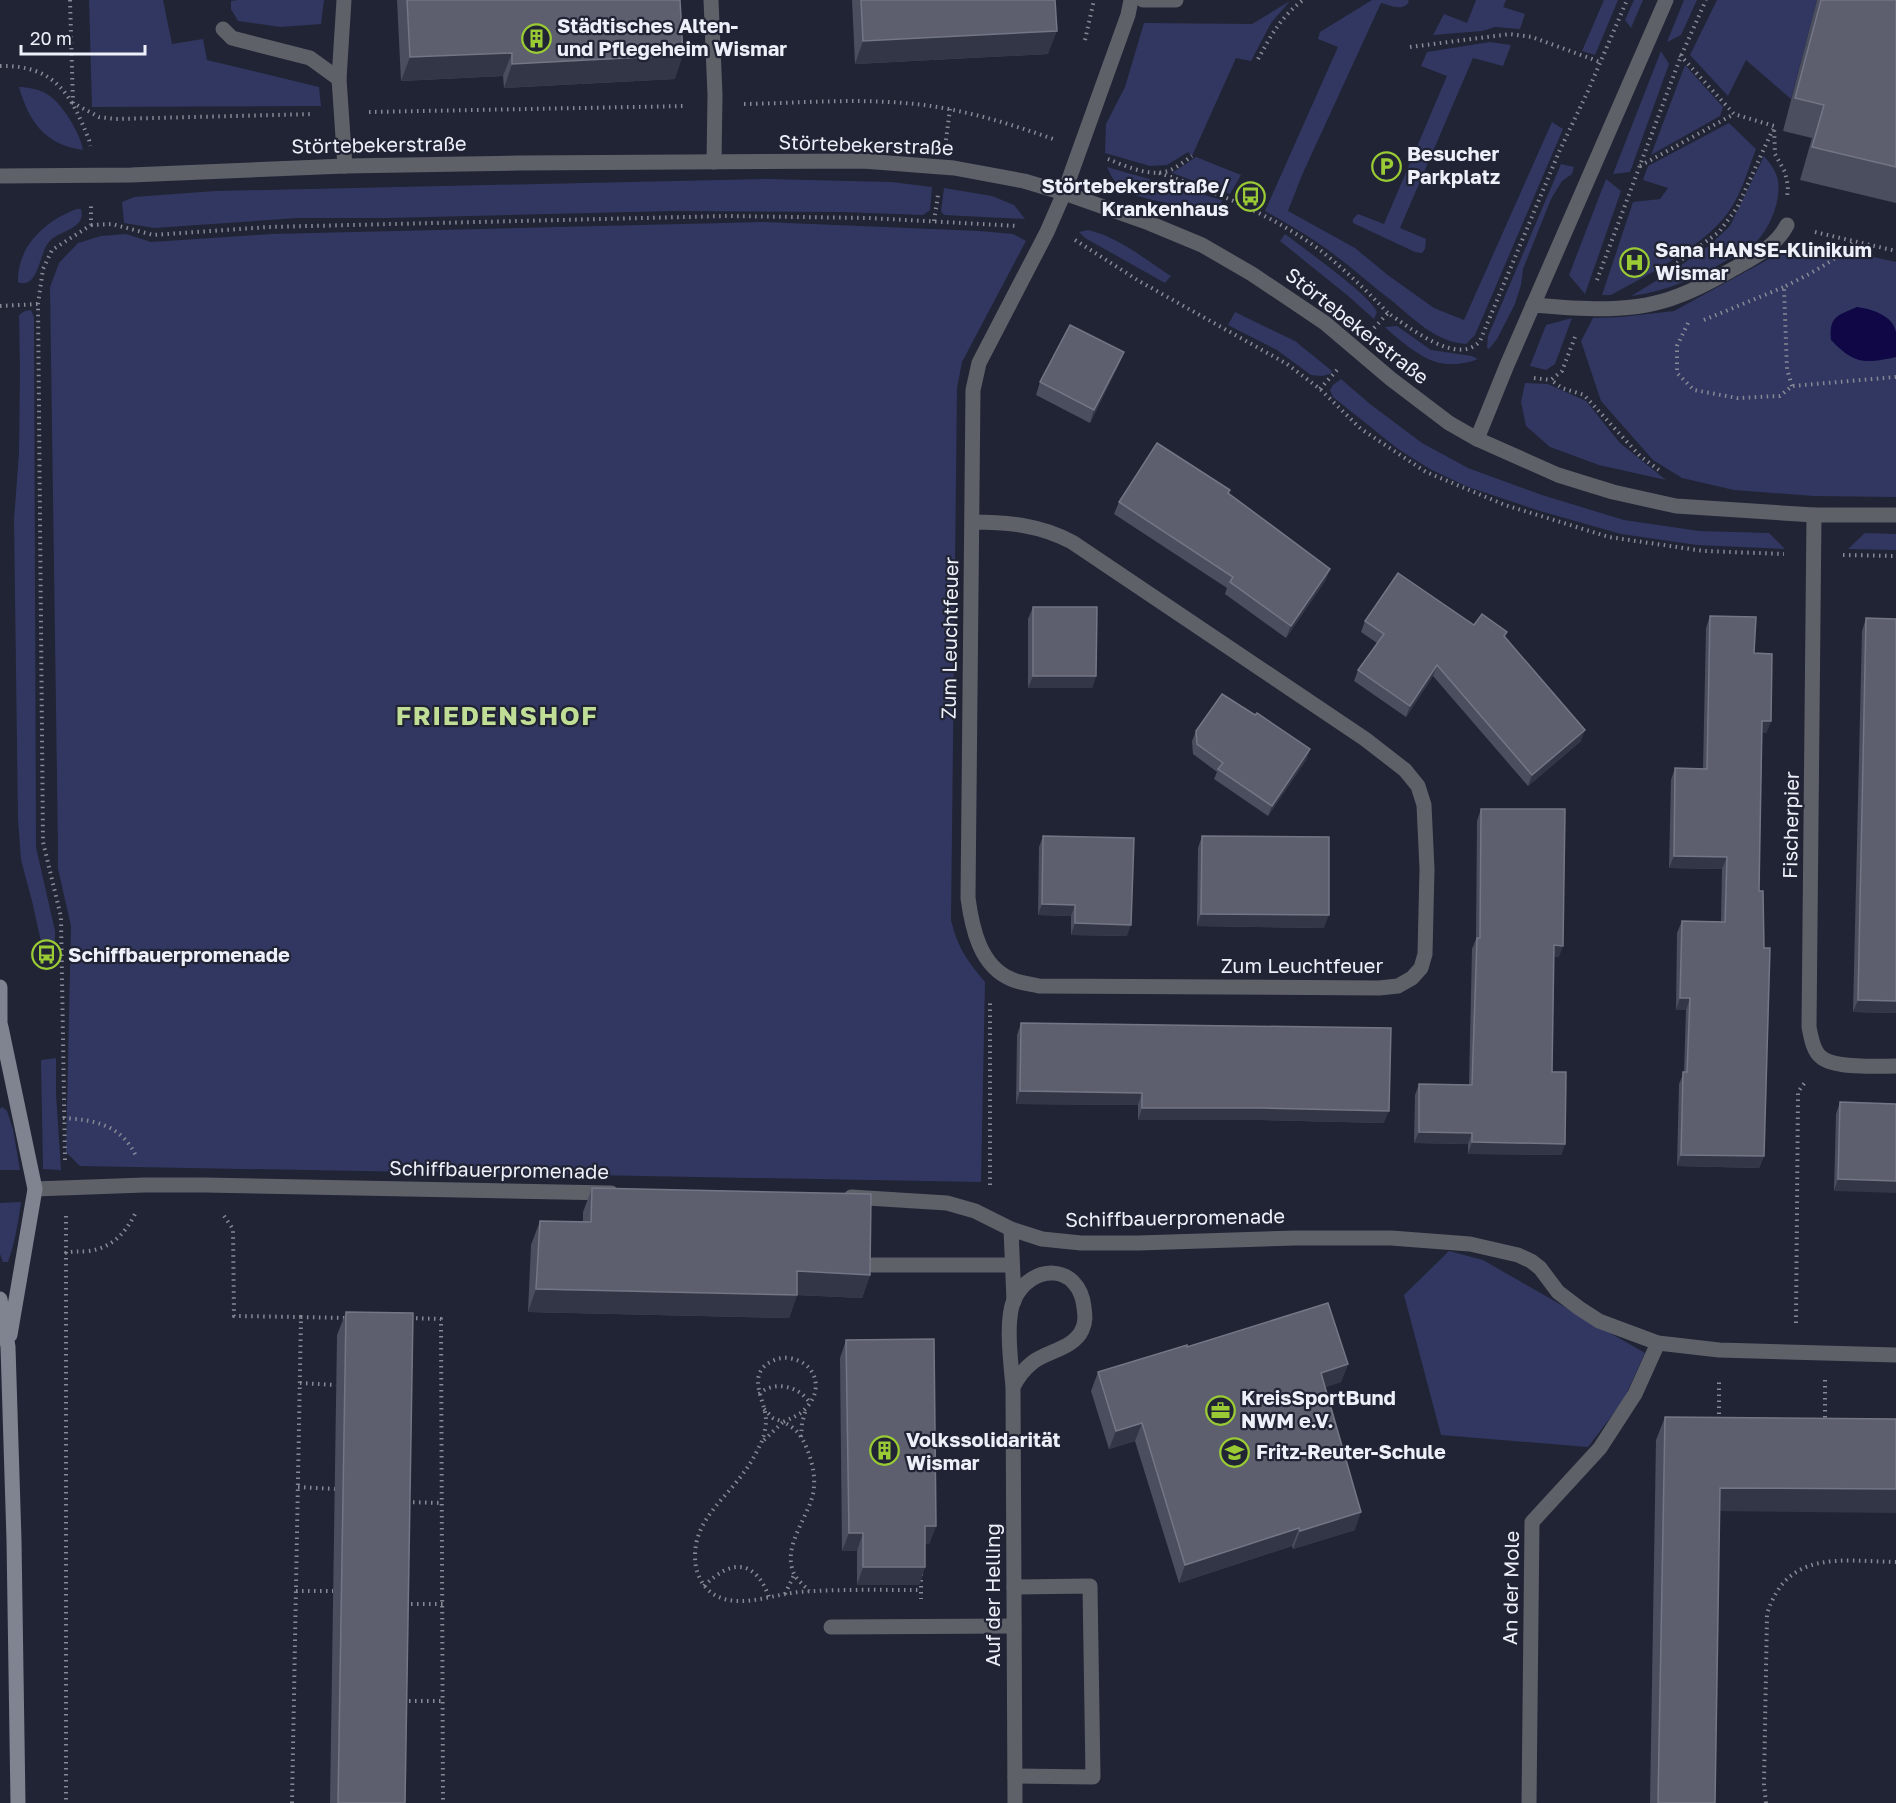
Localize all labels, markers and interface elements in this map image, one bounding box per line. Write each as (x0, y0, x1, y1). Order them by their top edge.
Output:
place label: Städtisches Alten- und Pflegeheim Wismar (557, 13, 787, 60)
scale bar (21, 18, 146, 56)
building icon: Städtisches Alten- und Pflegeheim Wismar (520, 22, 552, 54)
text: 20 m (30, 27, 72, 49)
street label: Störtebekerstraße (778, 129, 954, 159)
street label: Störtebekerstraße (291, 130, 467, 158)
place label: Besucher Parkplatz (1407, 141, 1500, 188)
parking icon: Besucher Parkplatz (1370, 150, 1402, 182)
place label: Störtebekerstraße/ Krankenhaus (1042, 173, 1229, 220)
bus stop icon: Störtebekerstraße/ Krankenhaus (1234, 181, 1266, 213)
place label: Sana HANSE-Klinikum Wismar (1655, 237, 1872, 284)
hospital icon: Sana HANSE-Klinikum Wismar (1618, 246, 1650, 278)
street label: Störtebekerstraße (1281, 262, 1434, 389)
street label: Zum Leuchtfeuer (936, 556, 962, 719)
district label: FRIEDENSHOF (396, 700, 598, 731)
street label: Fischerpier (1777, 771, 1803, 879)
bus stop icon: Schiffbauerpromenade (31, 939, 63, 971)
place label: Schiffbauerpromenade (68, 942, 290, 966)
street label: Zum Leuchtfeuer (1221, 953, 1383, 977)
street label: Schiffbauerpromenade (389, 1155, 609, 1183)
street label: Schiffbauerpromenade (1065, 1203, 1285, 1231)
place label: KreisSportBund NWM e.V. (1241, 1385, 1396, 1432)
office icon: KreisSportBund NWM e.V. (1204, 1394, 1236, 1426)
place label: Volkssolidarität Wismar (906, 1427, 1061, 1474)
building icon: Volkssolidarität Wismar (869, 1435, 901, 1467)
school or university icon: Fritz-Reuter-Schule (1219, 1436, 1251, 1468)
place label: Fritz-Reuter-Schule (1256, 1439, 1446, 1463)
street label: Auf der Helling (980, 1523, 1004, 1667)
street label: An der Mole (1497, 1531, 1523, 1645)

